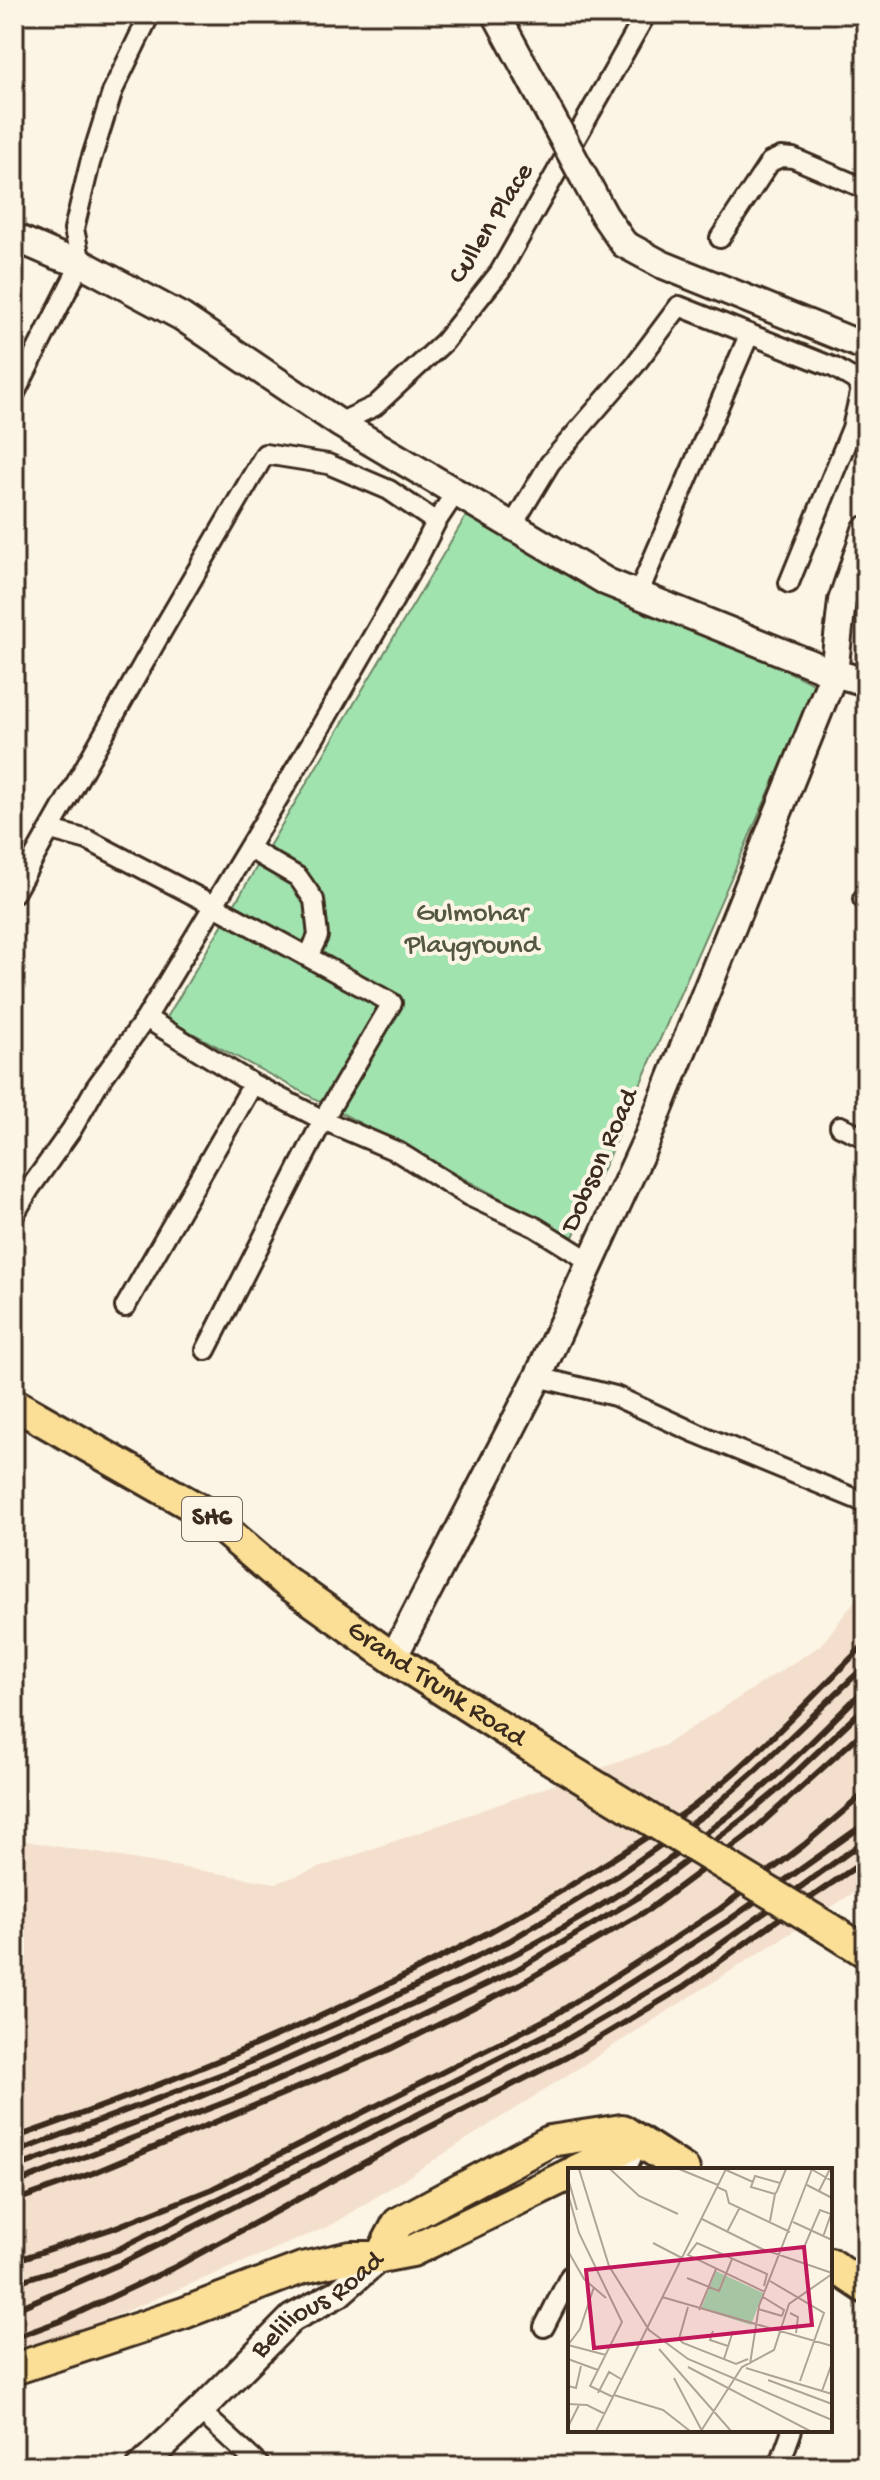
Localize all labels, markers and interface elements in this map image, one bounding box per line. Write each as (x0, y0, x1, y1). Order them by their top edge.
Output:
street label: Cullen Place (442, 157, 542, 290)
park label: Gulmohar Playground (404, 898, 542, 963)
street label: Dobson Road (554, 1082, 648, 1240)
road number: SH6 (182, 1497, 242, 1541)
street label: Grand Trunk Road (340, 1614, 534, 1757)
inset map (568, 2168, 832, 2432)
street label: Belilious Road (244, 2243, 393, 2367)

